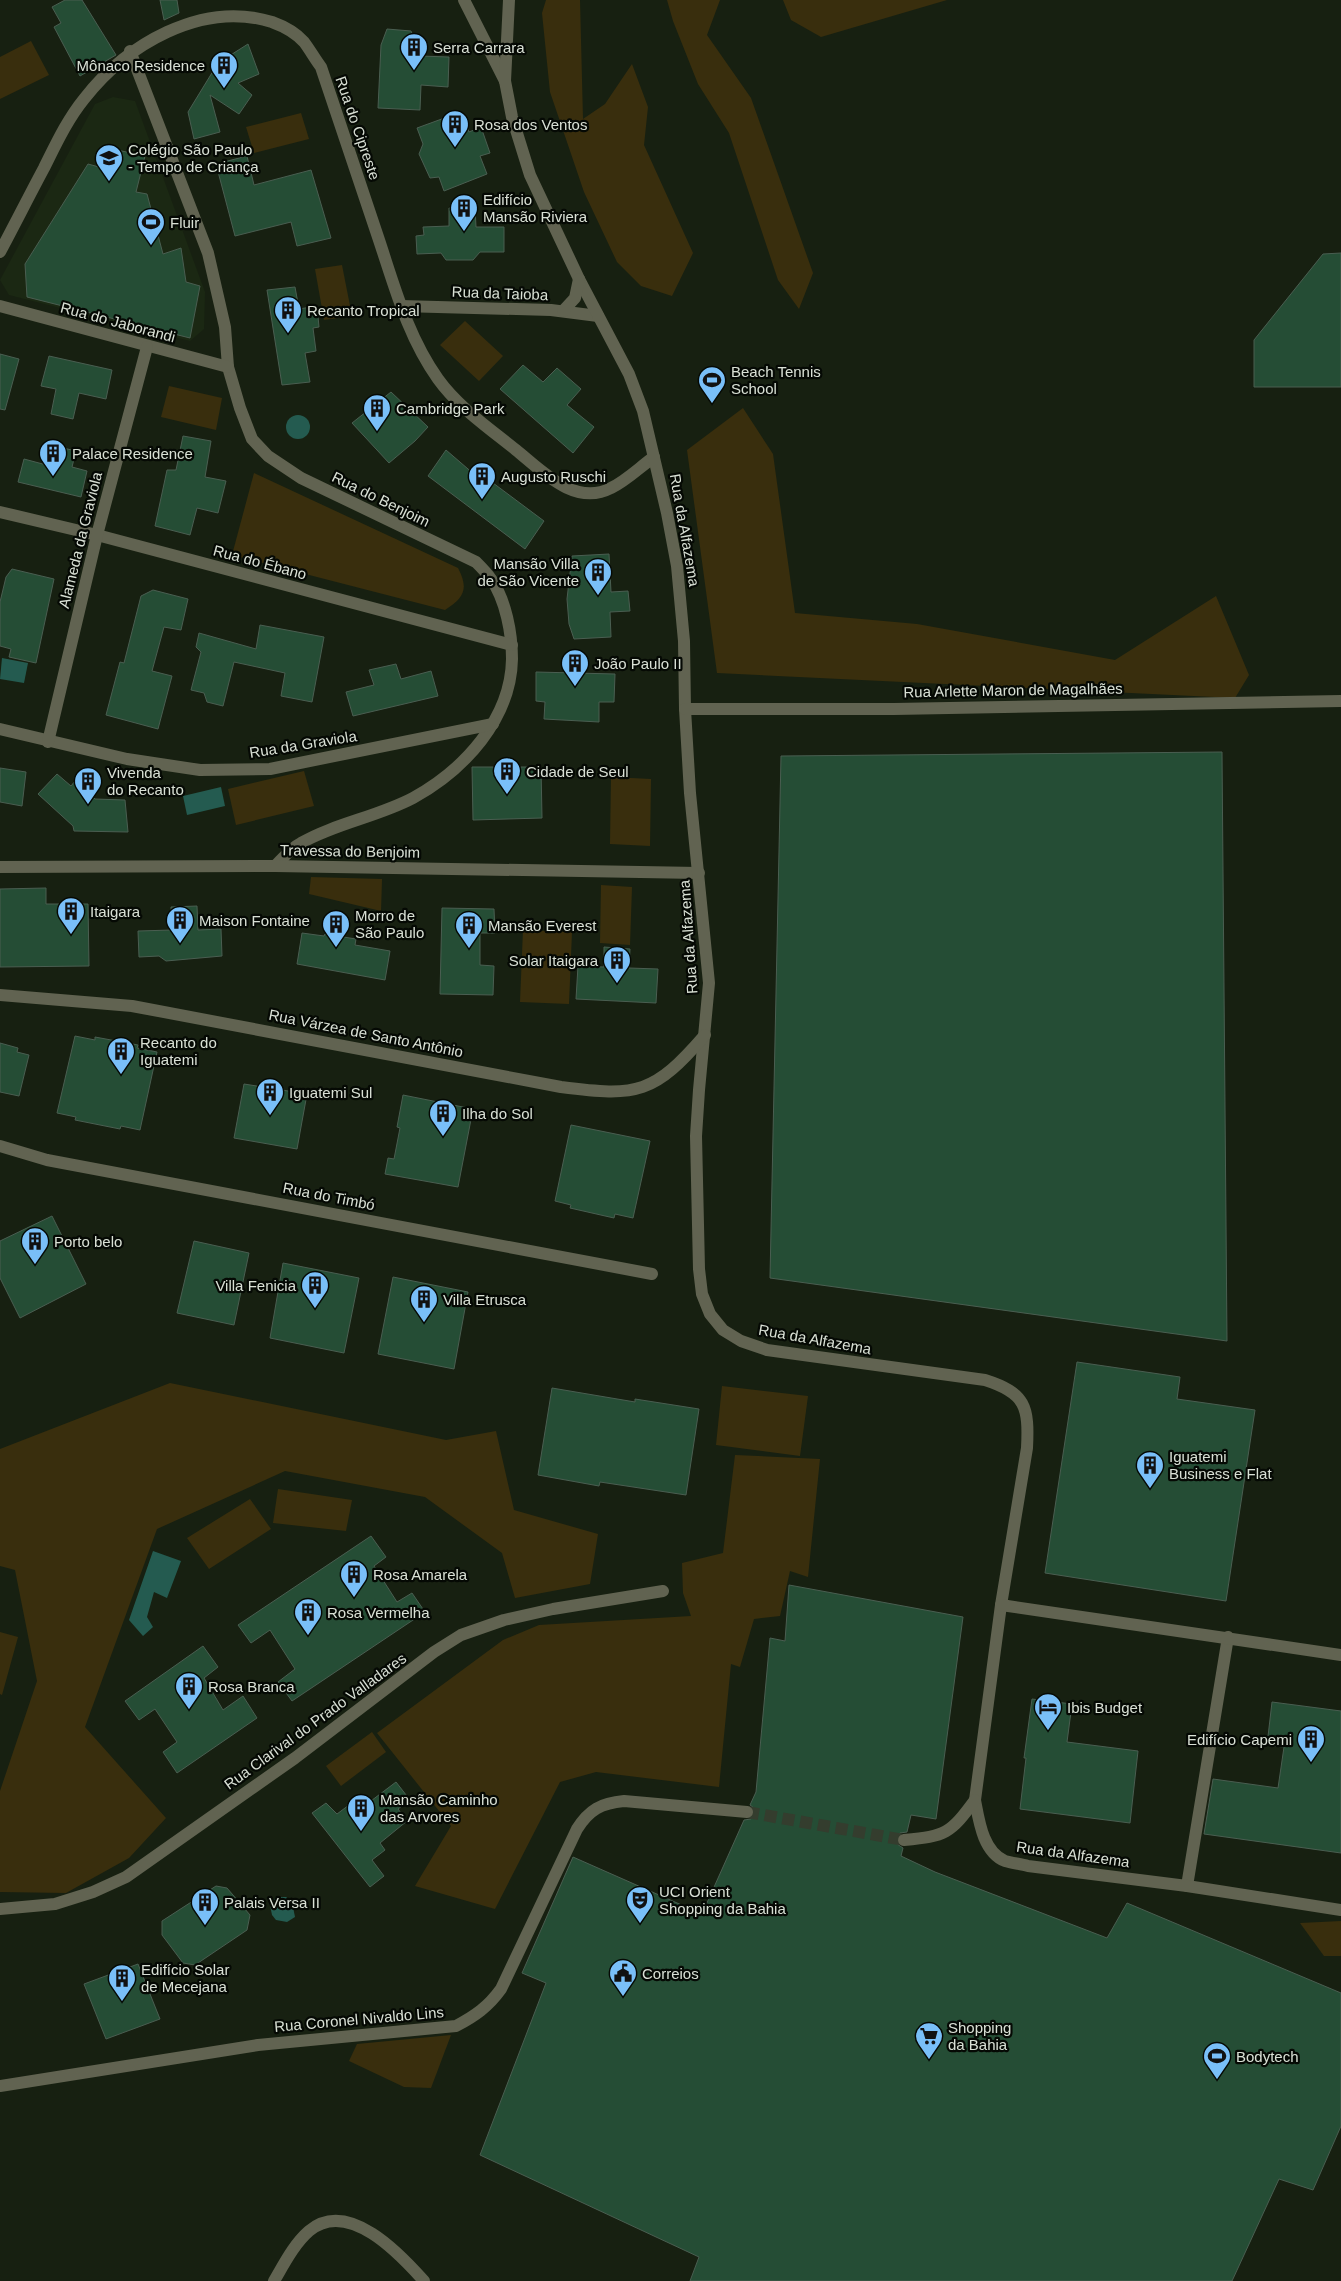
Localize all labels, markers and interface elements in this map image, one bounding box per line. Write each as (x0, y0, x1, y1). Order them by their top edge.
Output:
building icon: Serra Carrara (399, 32, 429, 71)
place label: Serra Carrara (433, 39, 525, 56)
building icon: Mônaco Residence (209, 50, 239, 89)
place label: Mônaco Residence (77, 57, 205, 74)
street label: Rua do Cipreste (332, 74, 384, 182)
building icon: Rosa dos Ventos (440, 109, 470, 148)
place label: Rosa dos Ventos (474, 116, 587, 133)
place label: Colégio São Paulo - Tempo de Criança (128, 141, 259, 175)
school or university icon: Colégio São Paulo - Tempo de Criança (94, 143, 124, 182)
place label: Edifício Mansão Riviera (483, 191, 588, 225)
building icon: Edifício Mansão Riviera (449, 193, 479, 232)
sports icon: Fluir (136, 207, 166, 246)
place label: Fluir (170, 214, 199, 231)
street label: Rua da Taioba (451, 283, 549, 303)
building icon: Recanto Tropical (273, 295, 303, 334)
street label: Rua do Jaborandi (59, 298, 177, 346)
place label: Recanto Tropical (307, 302, 420, 319)
place label: Beach Tennis School (731, 363, 821, 397)
sports icon: Beach Tennis School (697, 365, 727, 404)
building icon: Cambridge Park (362, 393, 392, 432)
place label: Cambridge Park (396, 400, 505, 417)
building icon: Palace Residence (38, 438, 68, 477)
place label: Palace Residence (72, 445, 193, 462)
building icon: Augusto Ruschi (467, 461, 497, 500)
street label: Rua do Benjoim (329, 468, 433, 530)
place label: Augusto Ruschi (501, 468, 606, 485)
street label: Alameda da Graviola (55, 469, 105, 610)
street label: Rua da Alfazema (667, 472, 703, 588)
street label: Rua do Ébano (211, 541, 309, 583)
place label: Mansão Villa de São Vicente (478, 555, 580, 589)
building icon: Mansão Villa de São Vicente (583, 557, 613, 596)
building icon: João Paulo II (560, 648, 590, 687)
place label: João Paulo II (594, 655, 682, 672)
street label: Rua Arlette Maron de Magalhães (903, 680, 1123, 700)
street label: Rua da Graviola (248, 727, 359, 761)
building icon: Cidade de Seul (492, 756, 522, 795)
place label: Cidade de Seul (526, 763, 629, 780)
place label: Vivenda do Recanto (107, 764, 184, 798)
building icon: Vivenda do Recanto (73, 766, 103, 805)
street label: Travessa do Benjoim (280, 841, 420, 861)
street label: Rua da Alfazema (675, 879, 700, 995)
building icon: Itaigara (56, 896, 86, 935)
place label: Itaigara (90, 903, 141, 920)
building icon: Maison Fontaine (165, 905, 195, 944)
place label: Morro de São Paulo (355, 907, 424, 941)
building icon: Morro de São Paulo (321, 909, 351, 948)
building icon: Mansão Everest (454, 910, 484, 949)
place label: Maison Fontaine (199, 912, 310, 929)
place label: Mansão Everest (488, 917, 597, 934)
building icon: Solar Itaigara (602, 945, 632, 984)
place label: Solar Itaigara (509, 952, 599, 969)
street label: Rua Várzea de Santo Antônio (267, 1006, 465, 1060)
place label: Recanto do Iguatemi (140, 1034, 217, 1068)
building icon: Recanto do Iguatemi (106, 1036, 136, 1075)
building icon: Iguatemi Sul (255, 1077, 285, 1116)
place label: Iguatemi Sul (289, 1084, 372, 1101)
building icon: Ilha do Sol (428, 1098, 458, 1137)
place label: Ilha do Sol (462, 1105, 533, 1122)
street label: Rua do Timbó (282, 1179, 376, 1213)
building icon: Porto belo (20, 1226, 50, 1265)
place label: Porto belo (54, 1233, 122, 1250)
building icon: Villa Fenicia (300, 1270, 330, 1309)
place label: Villa Fenicia (215, 1277, 297, 1294)
building icon: Villa Etrusca (409, 1284, 439, 1323)
place label: Villa Etrusca (443, 1291, 527, 1308)
street label: Rua da Alfazema (757, 1321, 873, 1357)
place label: Iguatemi Business e Flat (1169, 1448, 1272, 1482)
building icon: Iguatemi Business e Flat (1135, 1450, 1165, 1489)
building icon: Rosa Amarela (339, 1559, 369, 1598)
place label: Rosa Amarela (373, 1566, 468, 1583)
building icon: Rosa Vermelha (293, 1597, 323, 1636)
place label: Rosa Vermelha (327, 1604, 430, 1621)
street label: Rua Clarival do Prado Valladares (221, 1649, 409, 1793)
building icon: Rosa Branca (174, 1671, 204, 1710)
place label: Rosa Branca (208, 1678, 295, 1695)
hotel icon: Ibis Budget (1033, 1692, 1063, 1731)
place label: Ibis Budget (1067, 1699, 1143, 1716)
building icon: Edifício Capemi (1296, 1724, 1326, 1763)
place label: Edifício Capemi (1187, 1731, 1292, 1748)
place label: Mansão Caminho das Arvores (380, 1791, 498, 1825)
building icon: Mansão Caminho das Arvores (346, 1793, 376, 1832)
street label: Rua da Alfazema (1015, 1838, 1131, 1870)
place label: UCI Orient Shopping da Bahia (659, 1883, 786, 1917)
theatre icon: UCI Orient Shopping da Bahia (625, 1885, 655, 1924)
building icon: Palais Versa II (190, 1887, 220, 1926)
place label: Palais Versa II (224, 1894, 320, 1911)
public building icon: Correios (608, 1958, 638, 1997)
place label: Edifício Solar de Mecejana (141, 1961, 229, 1995)
building icon: Edifício Solar de Mecejana (107, 1963, 137, 2002)
place label: Correios (642, 1965, 699, 1982)
street label: Rua Coronel Nivaldo Lins (274, 2003, 444, 2035)
place label: Shopping da Bahia (948, 2019, 1011, 2053)
supermarket icon: Shopping da Bahia (914, 2021, 944, 2060)
sports icon: Bodytech (1202, 2041, 1232, 2080)
place label: Bodytech (1236, 2048, 1299, 2065)

